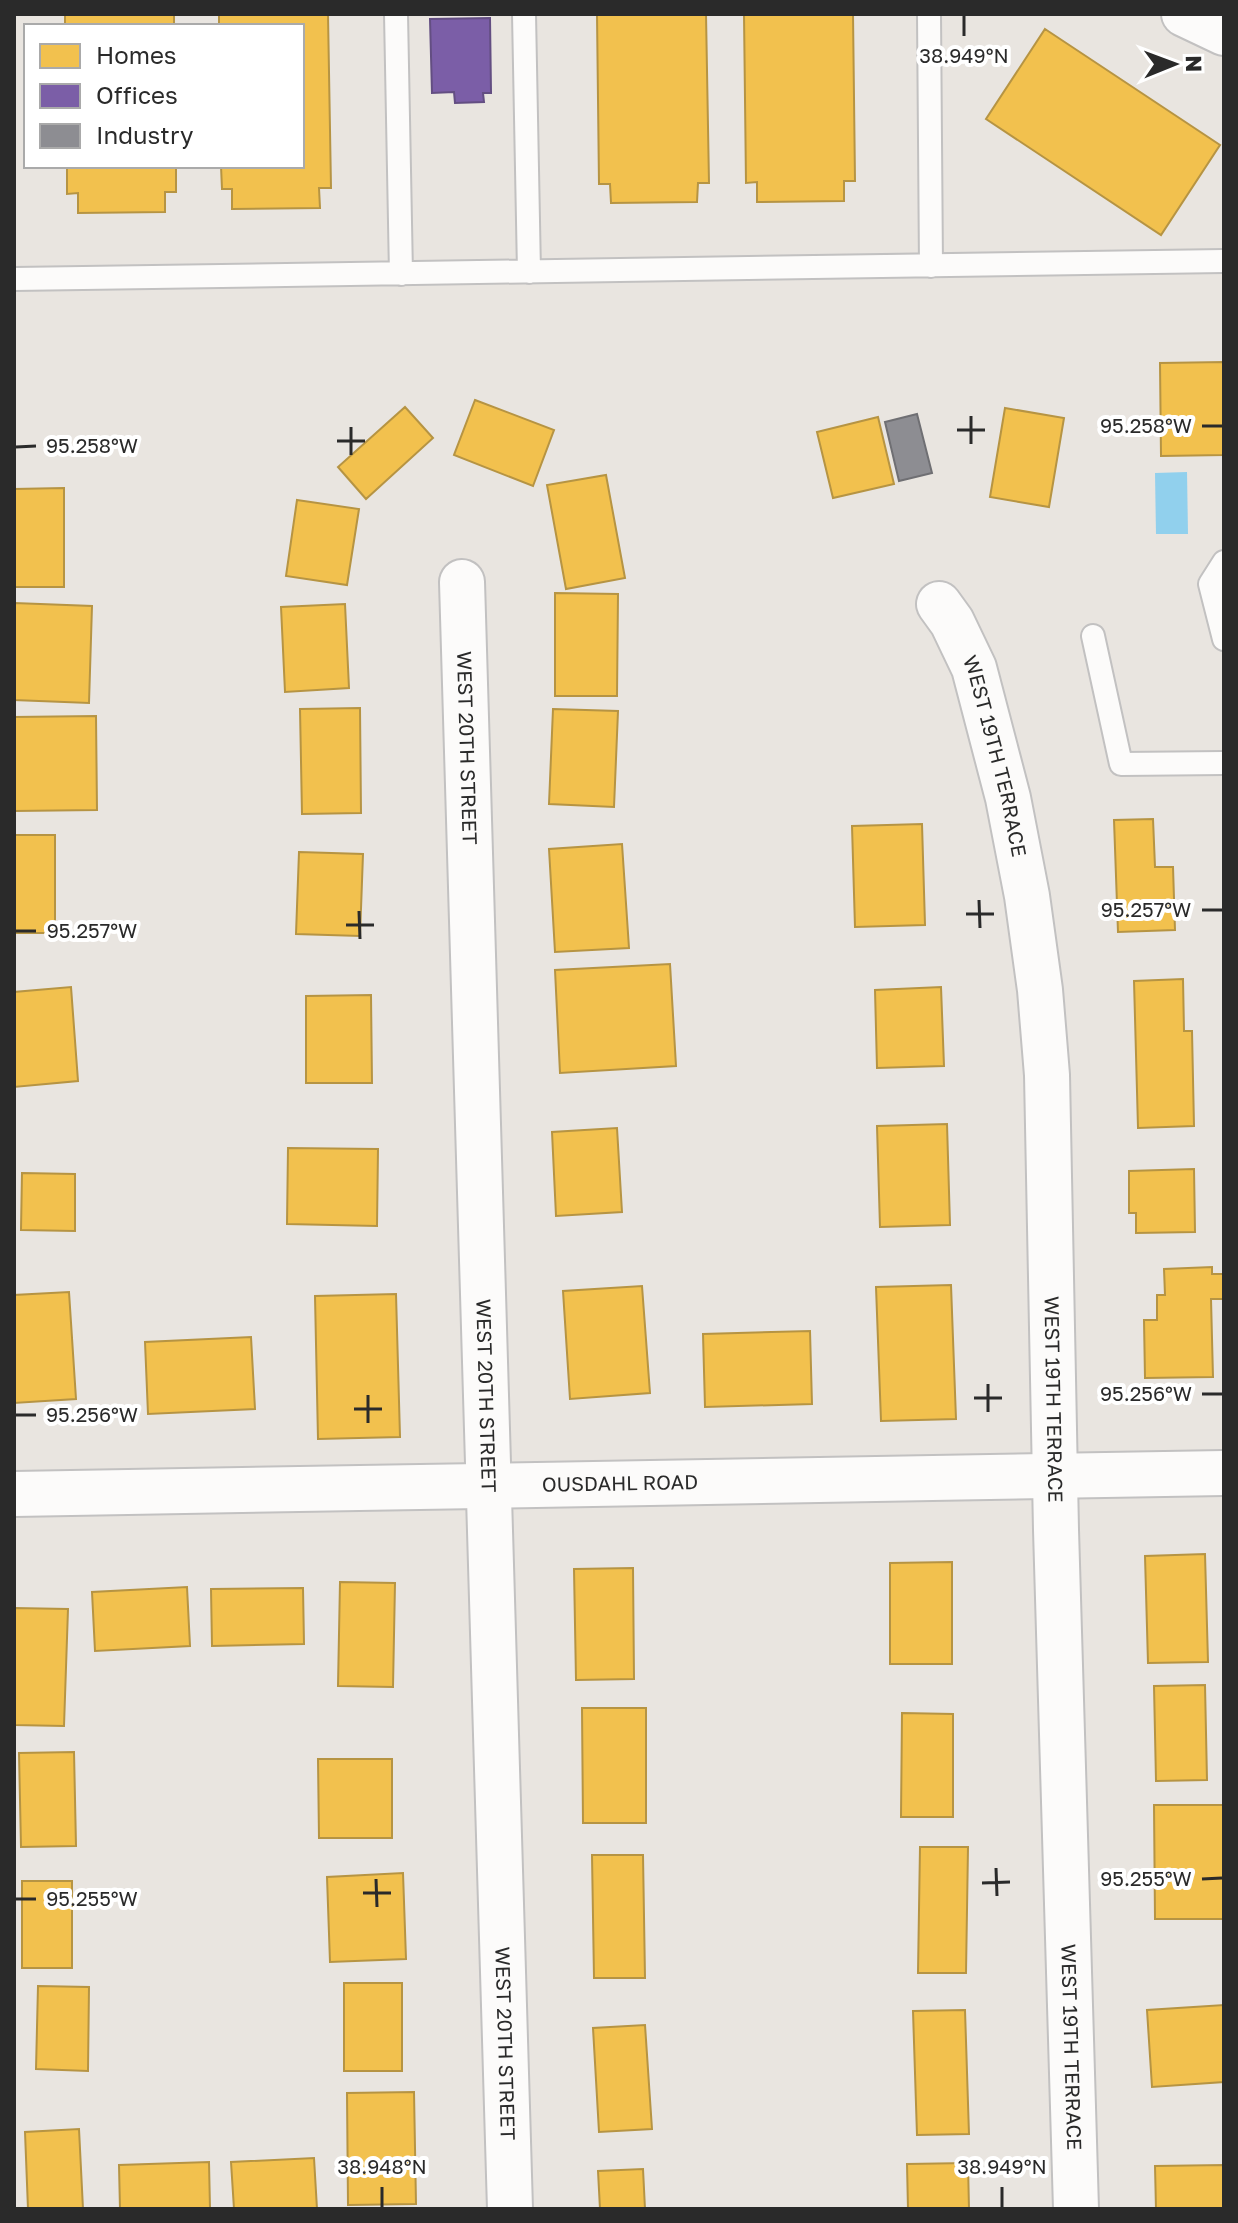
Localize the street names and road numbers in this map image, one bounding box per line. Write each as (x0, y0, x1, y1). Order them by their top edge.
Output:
street label: WEST 20TH STREET (453, 651, 483, 845)
street label: WEST 19TH TERRACE (959, 651, 1032, 859)
street label: WEST 19TH TERRACE (1040, 1296, 1068, 1503)
street label: WEST 20TH STREET (472, 1298, 502, 1493)
street label: OUSDAHL ROAD (542, 1469, 698, 1496)
street label: WEST 19TH TERRACE (1057, 1944, 1087, 2151)
street label: WEST 20TH STREET (491, 1946, 521, 2140)

